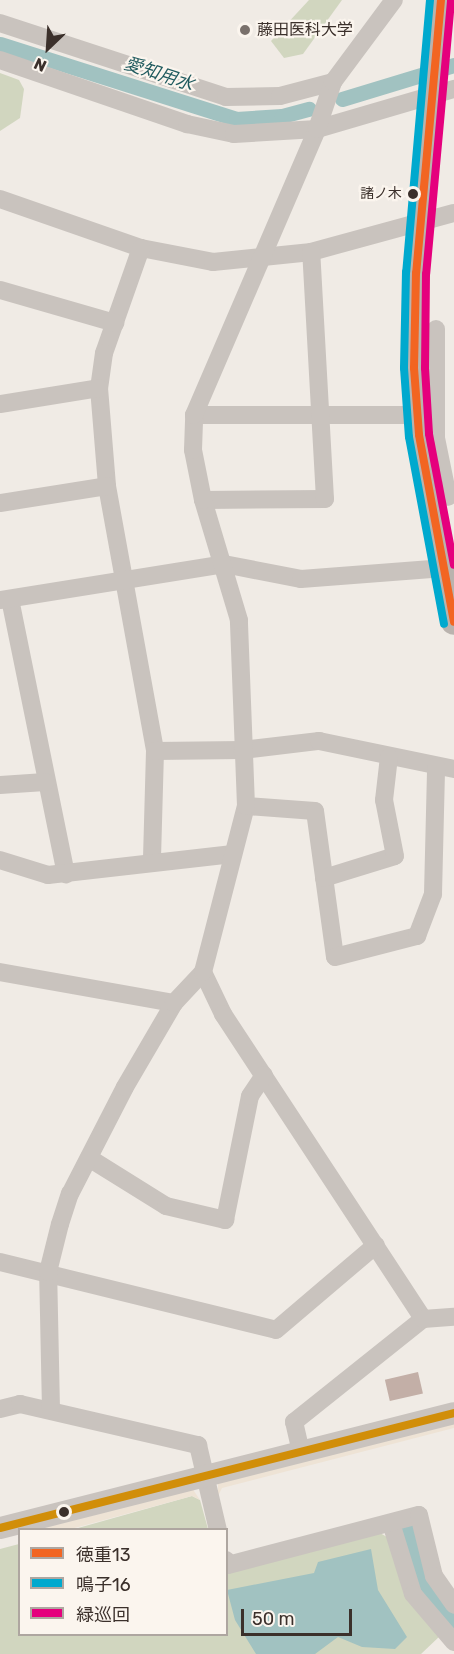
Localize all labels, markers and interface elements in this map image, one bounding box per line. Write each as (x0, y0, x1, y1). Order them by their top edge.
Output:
north arrow (18, 18, 78, 78)
place label: 藤田医科大学 (257, 20, 353, 40)
marker: 藤田医科大学 (238, 23, 252, 37)
water label: 愛知用水 (121, 53, 197, 95)
text: N (31, 54, 49, 76)
place label: 諸ノ木 (360, 186, 402, 202)
marker: 諸ノ木 (407, 188, 419, 200)
unlabelled marker (58, 1506, 70, 1518)
legend (18, 1528, 228, 1636)
text: 徳重13 (76, 1544, 131, 1566)
text: 鳴子16 (76, 1574, 131, 1596)
scale bar (244, 1597, 355, 1635)
text: 緑巡回 (76, 1604, 130, 1626)
text: 50 m (252, 1608, 295, 1630)

